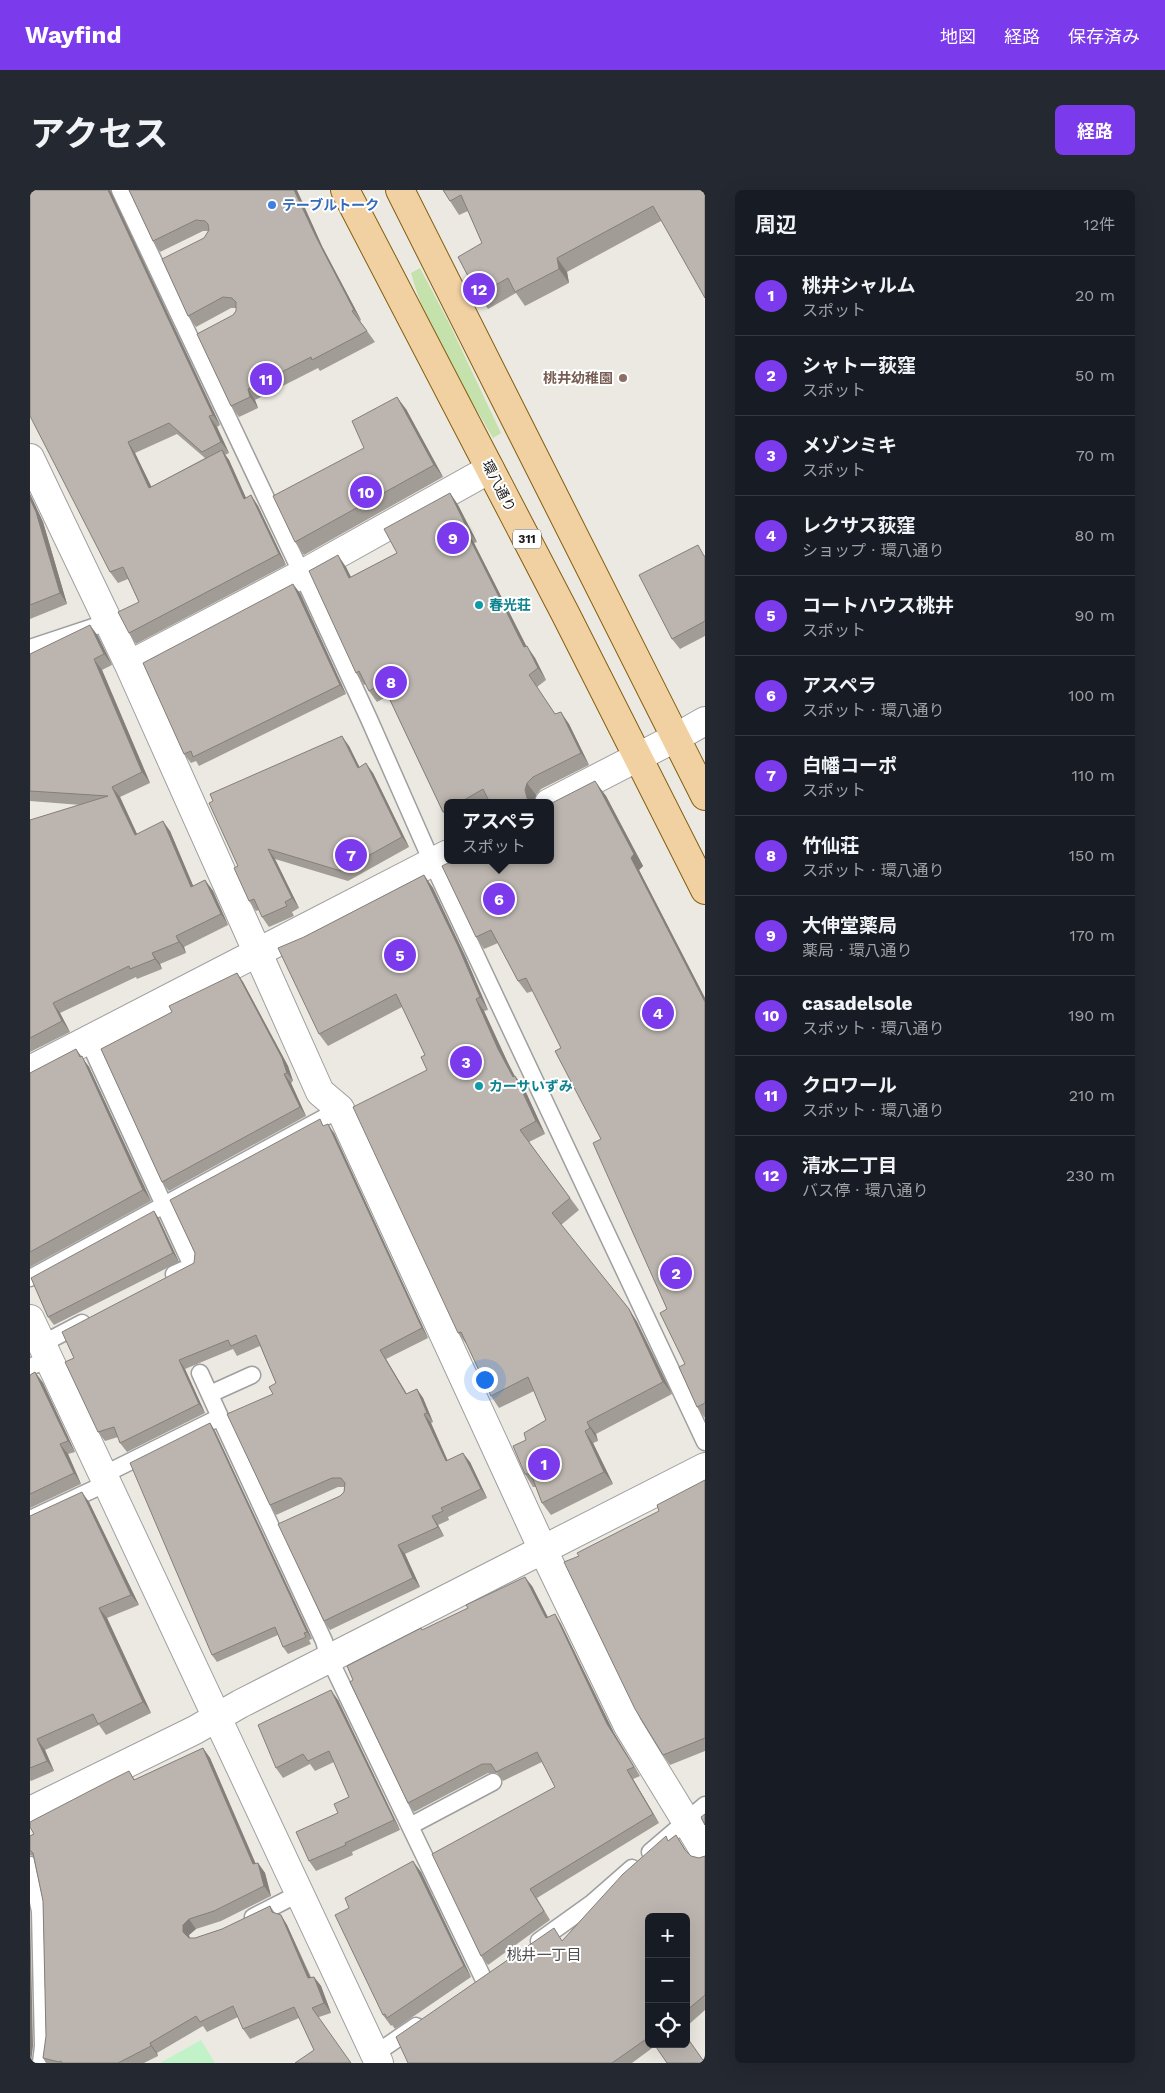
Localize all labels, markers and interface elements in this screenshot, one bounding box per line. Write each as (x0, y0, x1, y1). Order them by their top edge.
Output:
text: Wayfind (25, 21, 121, 49)
text: 地図 (940, 26, 976, 47)
text: 経路 (1004, 26, 1040, 47)
text: 保存済み (1068, 26, 1140, 47)
button: 経路 (1055, 105, 1135, 155)
text: アクセス (30, 113, 168, 155)
place label: テーブルトーク (282, 197, 379, 213)
marker: テーブルトーク (266, 199, 278, 211)
text: 周辺 (755, 212, 797, 237)
text: 12件 (1083, 215, 1115, 234)
pin: 12 (463, 270, 495, 308)
text: 桃井シャルム (802, 274, 916, 297)
text: 1 (768, 286, 774, 305)
text: 20 m (1075, 286, 1115, 305)
text: スポット (802, 301, 866, 320)
text: シャトー荻窪 (802, 354, 916, 377)
pin: 11 (250, 360, 282, 398)
text: 2 (766, 366, 776, 385)
text: 50 m (1075, 366, 1115, 385)
place label: 桃井幼稚園 (543, 370, 613, 386)
marker: 桃井幼稚園 (617, 372, 629, 384)
text: スポット (802, 381, 866, 400)
text: メゾンミキ (802, 434, 897, 457)
text: 3 (766, 446, 776, 465)
text: 70 m (1076, 446, 1115, 465)
street label: 環八通り (479, 457, 519, 515)
text: スポット (802, 461, 866, 480)
pin: 10 (350, 473, 382, 511)
text: レクサス荻窪 (802, 514, 916, 537)
pin: 9 (437, 519, 469, 557)
text: 4 (766, 526, 776, 545)
text: 80 m (1074, 526, 1115, 545)
road number: 311 (513, 529, 541, 548)
text: ショップ · 環八通り (802, 541, 945, 560)
text: コートハウス桃井 (802, 594, 954, 617)
place label: 春光荘 (489, 597, 531, 613)
marker: 春光荘 (473, 599, 485, 611)
text: 5 (766, 606, 776, 625)
text: 90 m (1074, 606, 1115, 625)
text: スポット (802, 621, 866, 640)
pin: 8 (375, 663, 407, 701)
text: アスペラ (802, 674, 877, 697)
text: 6 (766, 686, 776, 705)
text: 100 m (1068, 686, 1115, 705)
text: スポット · 環八通り (802, 701, 945, 720)
text: 白幡コーポ (802, 754, 897, 777)
text: 7 (766, 766, 776, 785)
text: 110 m (1072, 766, 1115, 785)
text: スポット (802, 781, 866, 800)
popup (444, 799, 554, 864)
text: アスペラ (462, 810, 536, 833)
text: 竹仙荘 (802, 834, 859, 857)
pin: 7 (335, 836, 367, 874)
text: スポット (462, 837, 526, 856)
text: 8 (766, 846, 776, 865)
text: 150 m (1069, 846, 1115, 865)
text: スポット · 環八通り (802, 861, 945, 880)
pin: 6 (483, 880, 515, 918)
text: 大伸堂薬局 (802, 914, 897, 937)
text: 9 (766, 926, 776, 945)
text: 170 m (1069, 926, 1115, 945)
pin: 5 (384, 936, 416, 974)
text: 薬局 · 環八通り (802, 941, 913, 960)
text: casadelsole (802, 992, 913, 1015)
pin: 4 (642, 994, 674, 1032)
text: 10 (762, 1006, 780, 1025)
text: 190 m (1068, 1006, 1115, 1025)
text: スポット · 環八通り (802, 1019, 945, 1038)
pin: 3 (450, 1043, 482, 1081)
text: クロワール (802, 1074, 897, 1097)
place label: カーサいずみ (489, 1078, 573, 1094)
marker: カーサいずみ (473, 1080, 485, 1092)
text: 11 (764, 1086, 778, 1105)
text: 210 m (1069, 1086, 1115, 1105)
text: スポット · 環八通り (802, 1101, 945, 1120)
text: 清水二丁目 (802, 1154, 897, 1177)
text: 12 (763, 1166, 779, 1185)
text: 230 m (1066, 1166, 1115, 1185)
text: バス停 · 環八通り (802, 1181, 929, 1200)
pin: 2 (660, 1254, 692, 1292)
your location (472, 1367, 498, 1393)
pin: 1 (528, 1445, 560, 1483)
map controls (645, 1913, 690, 2048)
button: + (645, 1913, 690, 1958)
district label: 桃井一丁目 (506, 1946, 582, 1964)
button: − (645, 1958, 690, 2003)
button: locate (645, 2003, 690, 2048)

